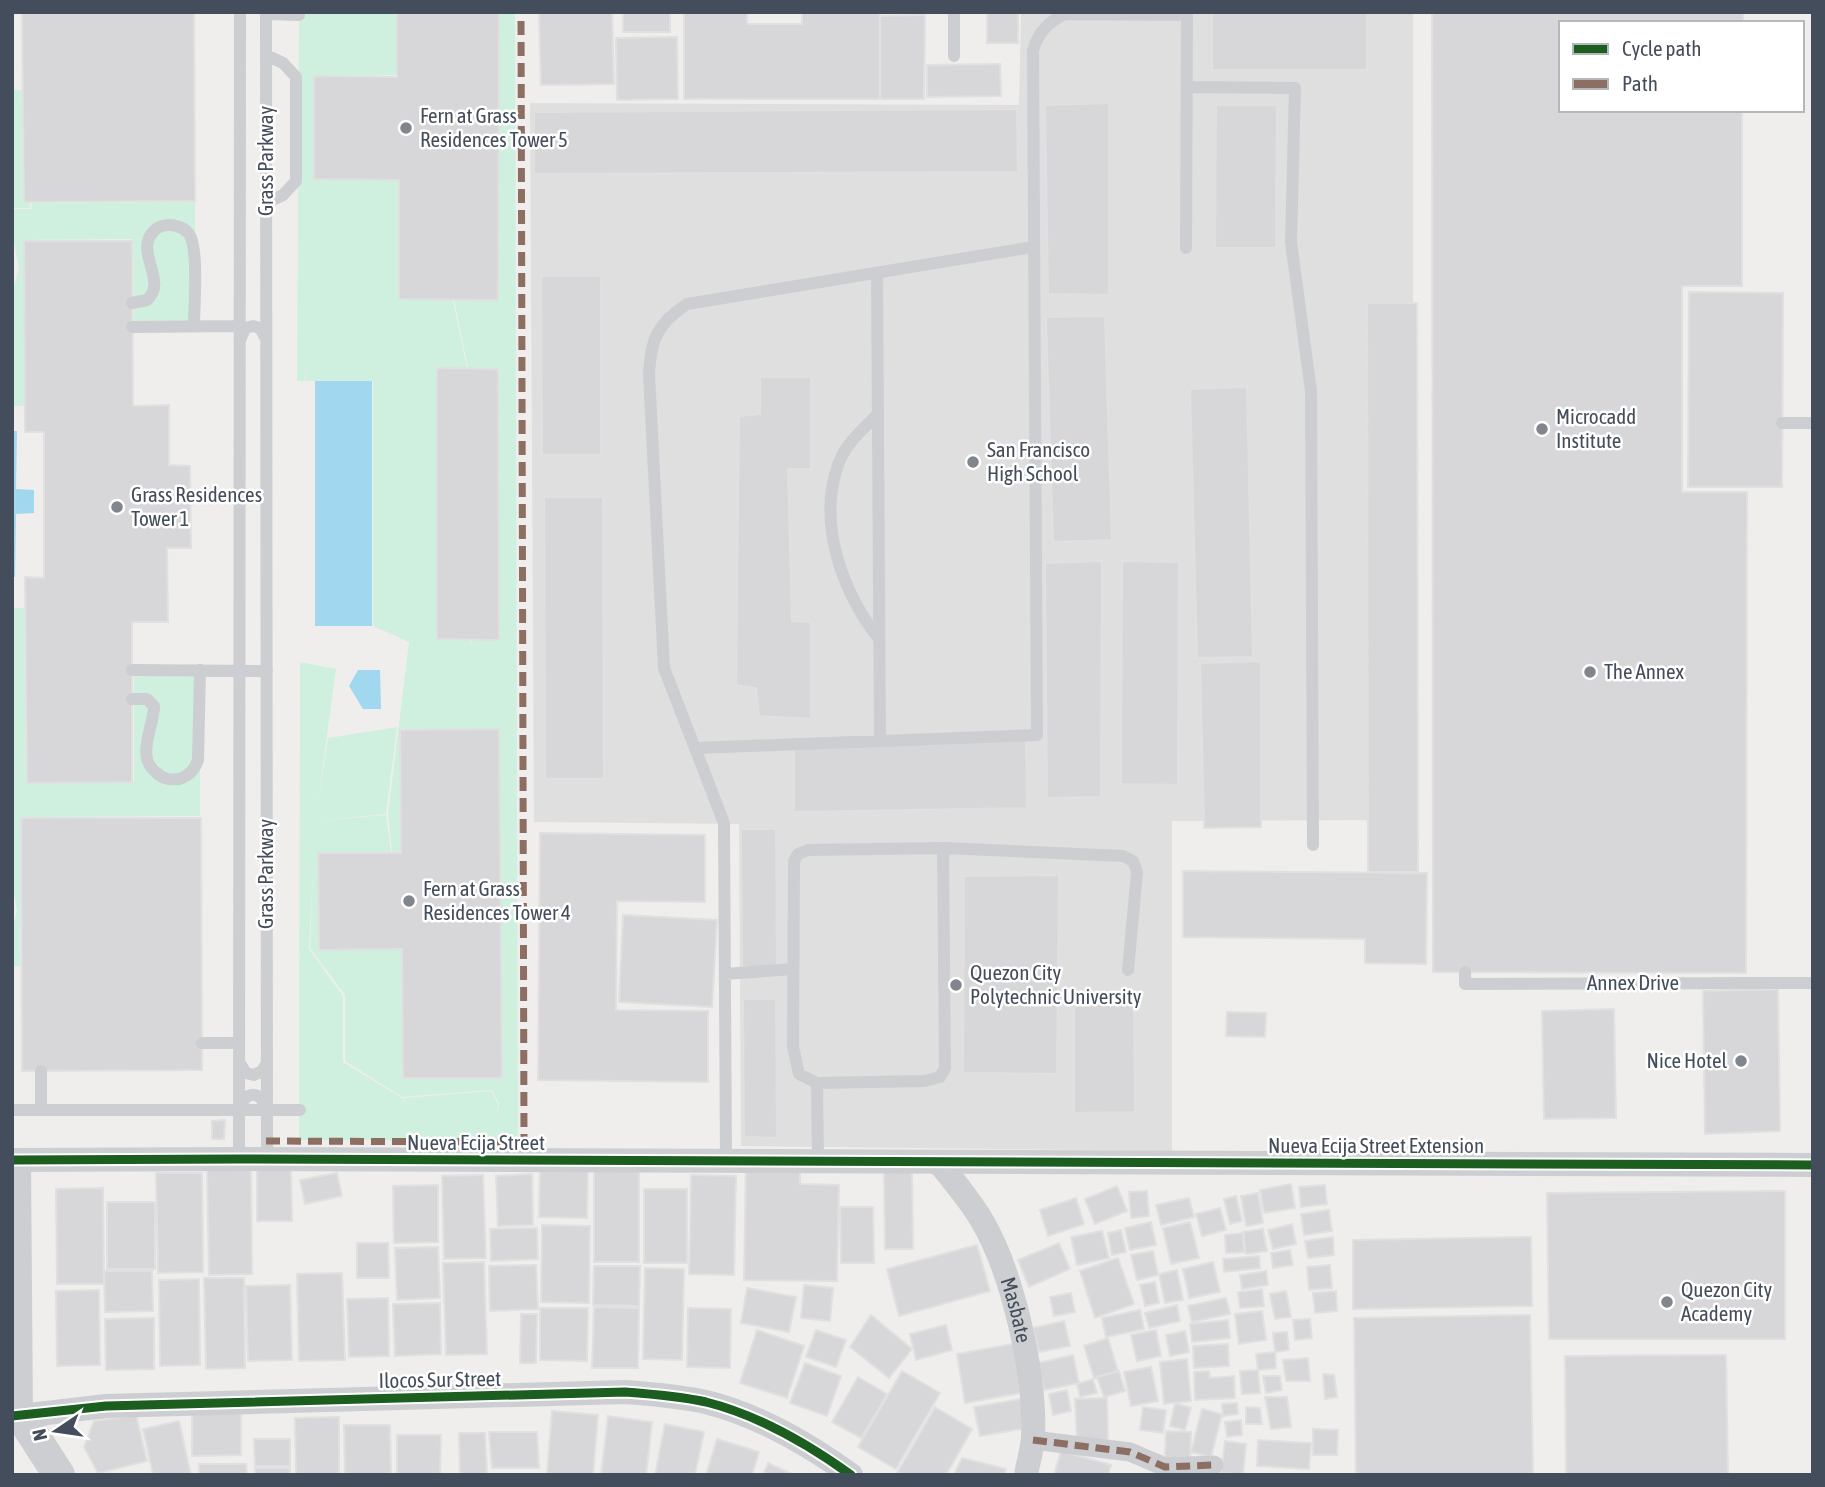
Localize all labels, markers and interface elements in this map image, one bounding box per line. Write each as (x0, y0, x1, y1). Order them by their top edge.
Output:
legend (1559, 21, 1804, 112)
text: Cycle path (1622, 36, 1701, 60)
text: Path (1622, 71, 1658, 95)
place label: Fern at Grass Residences Tower 5 (420, 103, 568, 151)
street label: Grass Parkway (253, 106, 277, 216)
marker: Fern at Grass Residences Tower 5 (398, 120, 414, 136)
place label: Microcadd Institute (1556, 404, 1636, 452)
marker: Microcadd Institute (1534, 421, 1550, 437)
place label: San Francisco High School (987, 437, 1090, 485)
marker: San Francisco High School (965, 454, 981, 470)
place label: Grass Residences Tower 1 (131, 482, 262, 530)
marker: Grass Residences Tower 1 (109, 499, 125, 515)
place label: The Annex (1604, 659, 1684, 683)
marker: The Annex (1582, 664, 1598, 680)
street label: Grass Parkway (253, 819, 277, 929)
place label: Fern at Grass Residences Tower 4 (423, 876, 571, 924)
marker: Fern at Grass Residences Tower 4 (401, 893, 417, 909)
place label: Quezon City Polytechnic University (970, 960, 1142, 1008)
street label: Annex Drive (1587, 970, 1679, 994)
marker: Quezon City Polytechnic University (948, 977, 964, 993)
place label: Nice Hotel (1647, 1048, 1727, 1072)
marker: Nice Hotel (1733, 1053, 1749, 1069)
street label: Nueva Ecija Street (407, 1130, 545, 1154)
street label: Nueva Ecija Street Extension (1268, 1133, 1484, 1157)
street label: Masbate (996, 1274, 1037, 1345)
place label: Quezon City Academy (1681, 1277, 1773, 1325)
marker: Quezon City Academy (1659, 1294, 1675, 1310)
street label: Ilocos Sur Street (378, 1366, 501, 1392)
north arrow (21, 1396, 91, 1466)
text: N (27, 1427, 51, 1443)

